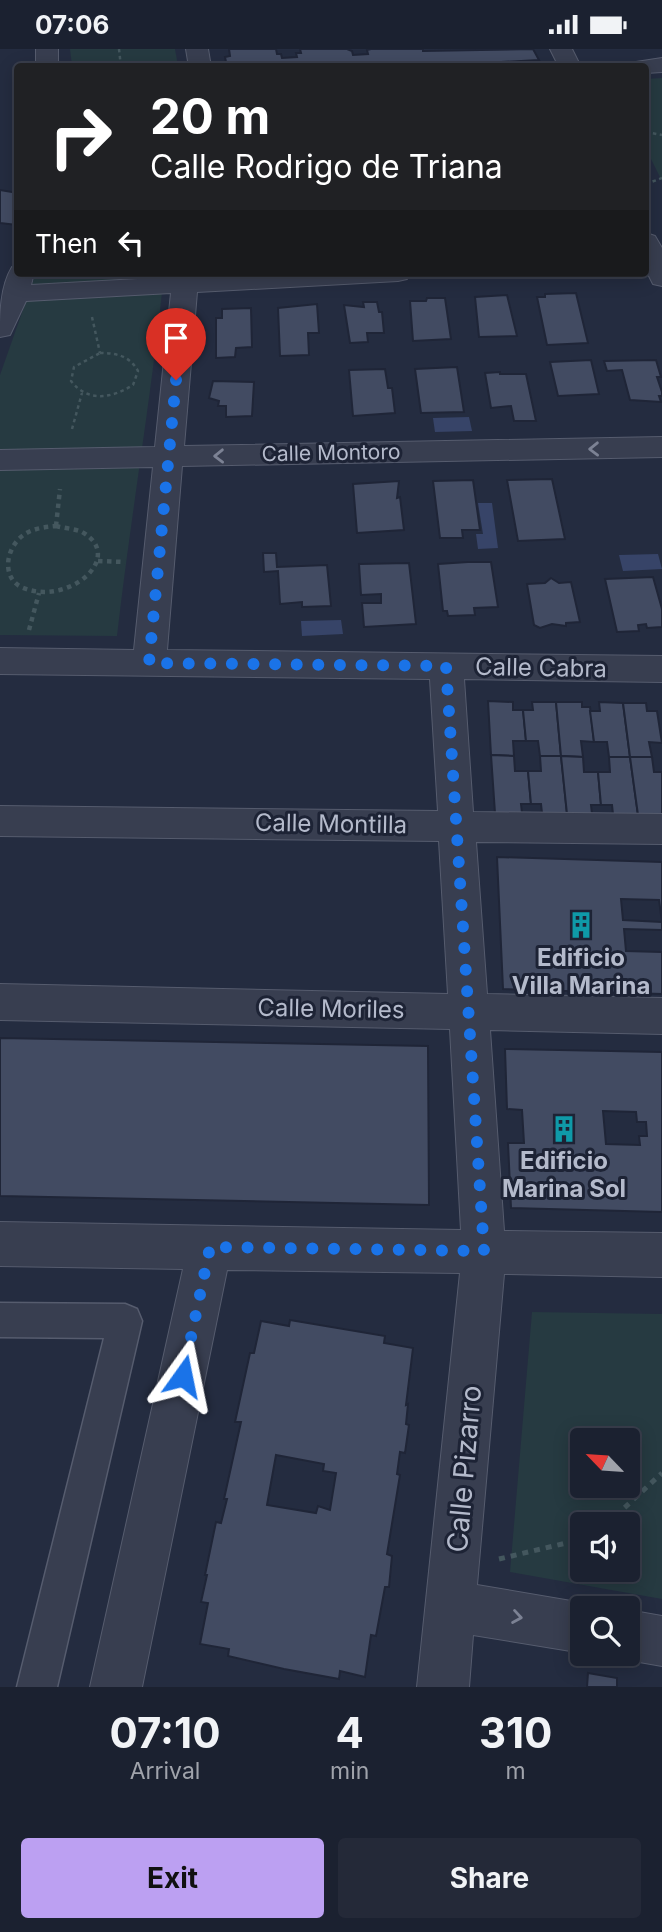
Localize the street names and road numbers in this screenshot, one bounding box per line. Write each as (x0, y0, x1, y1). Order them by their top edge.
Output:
street label: Calle Montoro (261, 439, 401, 466)
street label: Calle Cabra (475, 652, 607, 683)
street label: Calle Montilla (255, 808, 407, 839)
street label: Calle Moriles (257, 993, 405, 1024)
street label: Calle Pizarro (440, 1384, 488, 1554)

